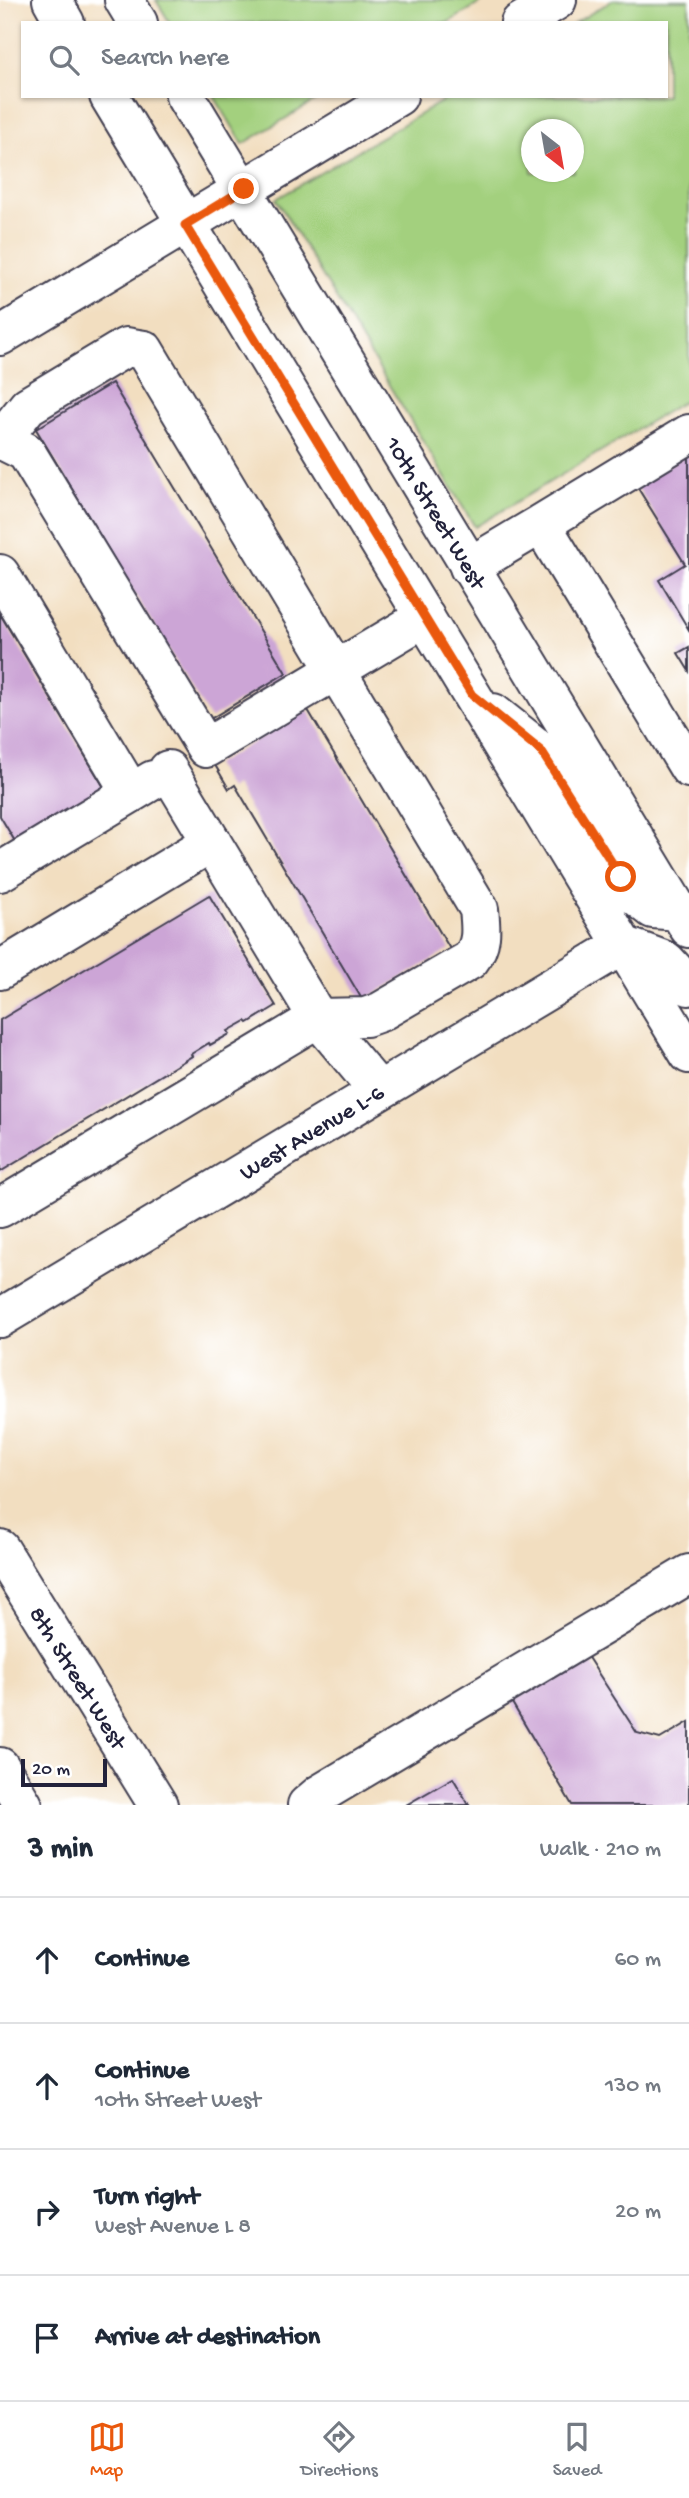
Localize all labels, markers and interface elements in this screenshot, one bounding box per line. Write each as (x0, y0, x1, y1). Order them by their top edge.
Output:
search box (21, 21, 668, 98)
icon: search (45, 41, 83, 79)
text: Search here (101, 44, 229, 75)
north arrow (521, 119, 584, 182)
route end (228, 173, 259, 204)
street label: 10th Street West (377, 431, 492, 597)
route start (605, 861, 636, 892)
street label: West Avenue L-6 (235, 1079, 391, 1189)
street label: 8th Street West (21, 1602, 133, 1757)
scale bar (21, 1756, 107, 1788)
text: 20 m (32, 1759, 70, 1782)
text: 3 min (28, 1833, 93, 1868)
text: Walk · 210 m (540, 1837, 661, 1864)
icon: ahead (28, 1941, 66, 1979)
text: Continue (95, 1945, 189, 1976)
text: 60 m (615, 1947, 661, 1974)
text: Continue (95, 2057, 189, 2088)
icon: ahead (28, 2067, 66, 2105)
text: 130 m (605, 2073, 661, 2100)
text: 10th Street West (95, 2088, 261, 2115)
text: Turn right (95, 2183, 199, 2214)
icon: right (28, 2193, 66, 2231)
text: 20 m (615, 2199, 661, 2226)
text: West Avenue L 8 (95, 2214, 251, 2241)
icon: arrive (28, 2319, 66, 2357)
text: Arrive at destination (95, 2323, 320, 2354)
tab: Map (88, 2418, 126, 2483)
tab: Directions (301, 2418, 378, 2483)
tab: Saved (553, 2418, 601, 2483)

